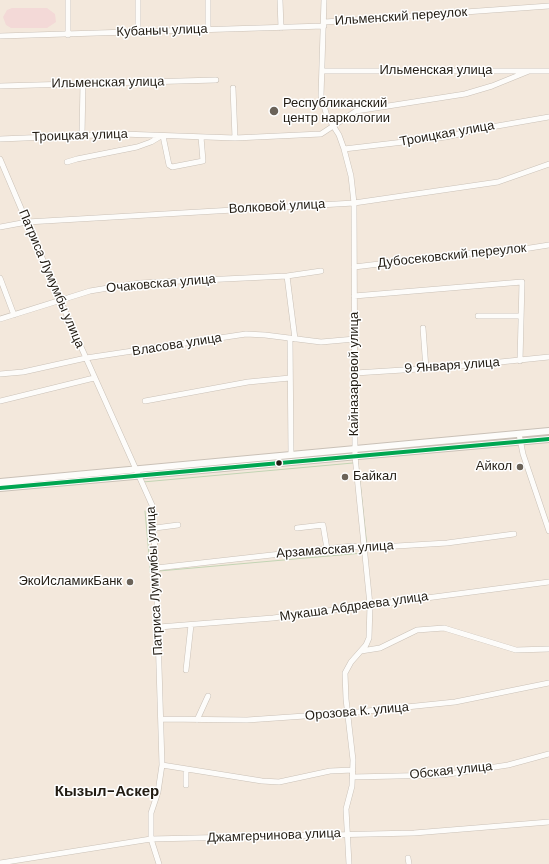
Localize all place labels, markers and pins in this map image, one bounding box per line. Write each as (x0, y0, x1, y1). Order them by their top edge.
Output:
place label: Республиканский центр наркологии (283, 96, 390, 127)
marker: Республиканский центр наркологии (268, 105, 280, 117)
unlabelled marker (274, 458, 284, 468)
place label: Айкол (476, 459, 512, 475)
marker: Айкол (515, 462, 525, 472)
place label: Байкал (353, 469, 397, 485)
marker: Байкал (340, 472, 350, 482)
place label: ЭкоИсламикБанк (18, 574, 122, 590)
marker: ЭкоИсламикБанк (125, 577, 135, 587)

